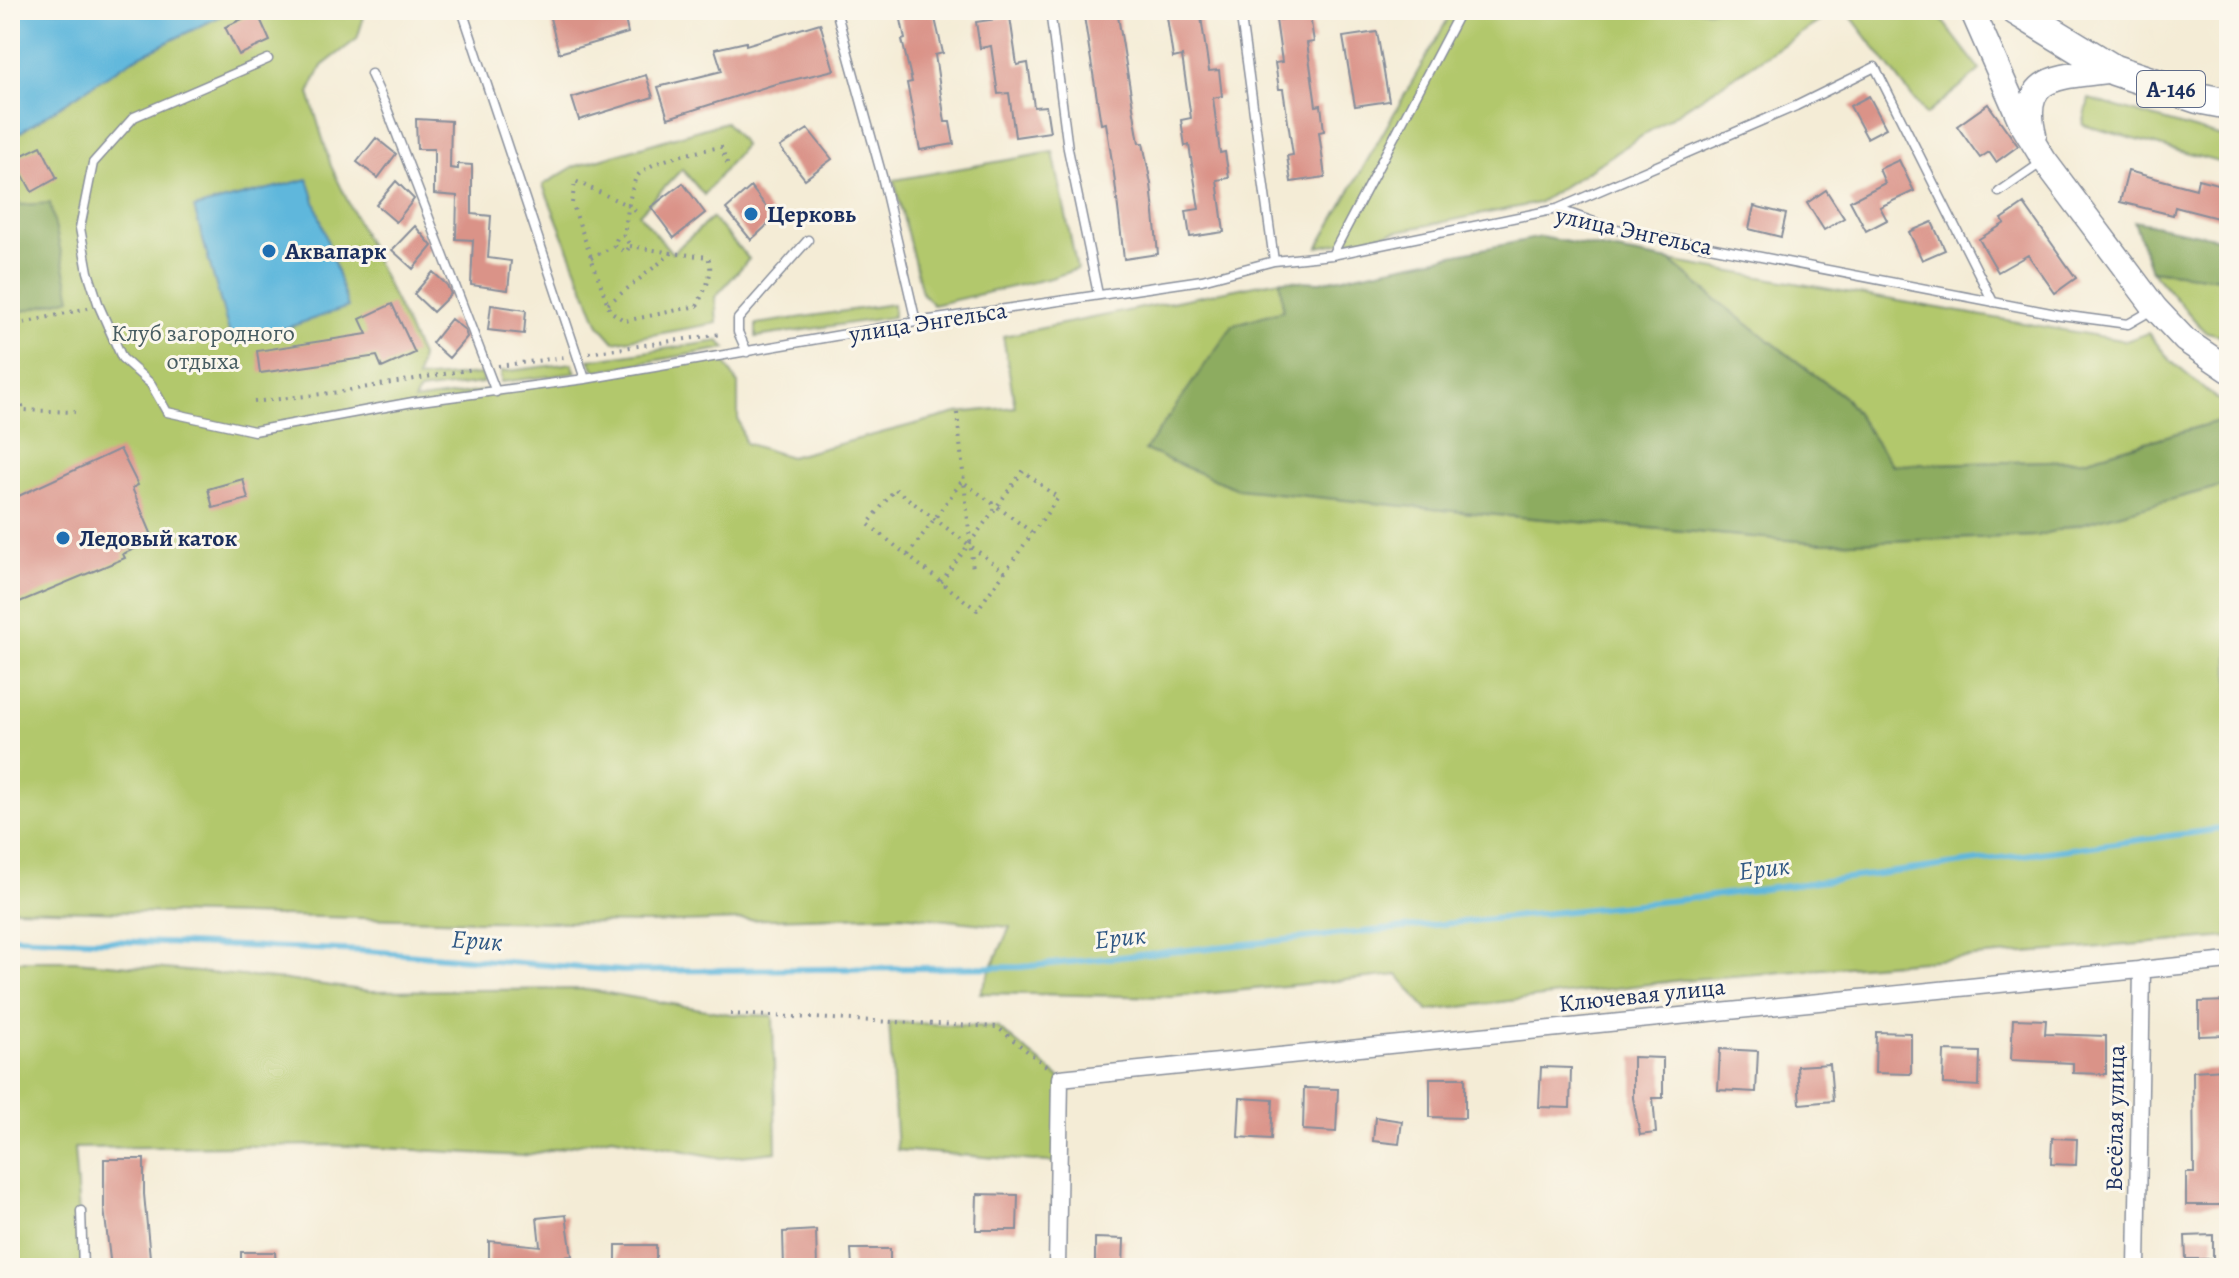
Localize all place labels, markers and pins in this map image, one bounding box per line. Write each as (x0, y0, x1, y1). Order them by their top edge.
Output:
place label: Церковь (767, 198, 856, 230)
marker: Церковь (742, 205, 760, 223)
place label: Аквапарк (284, 235, 387, 267)
marker: Аквапарк (260, 242, 278, 260)
place label: Ледовый каток (79, 522, 237, 554)
marker: Ледовый каток (54, 529, 72, 547)

